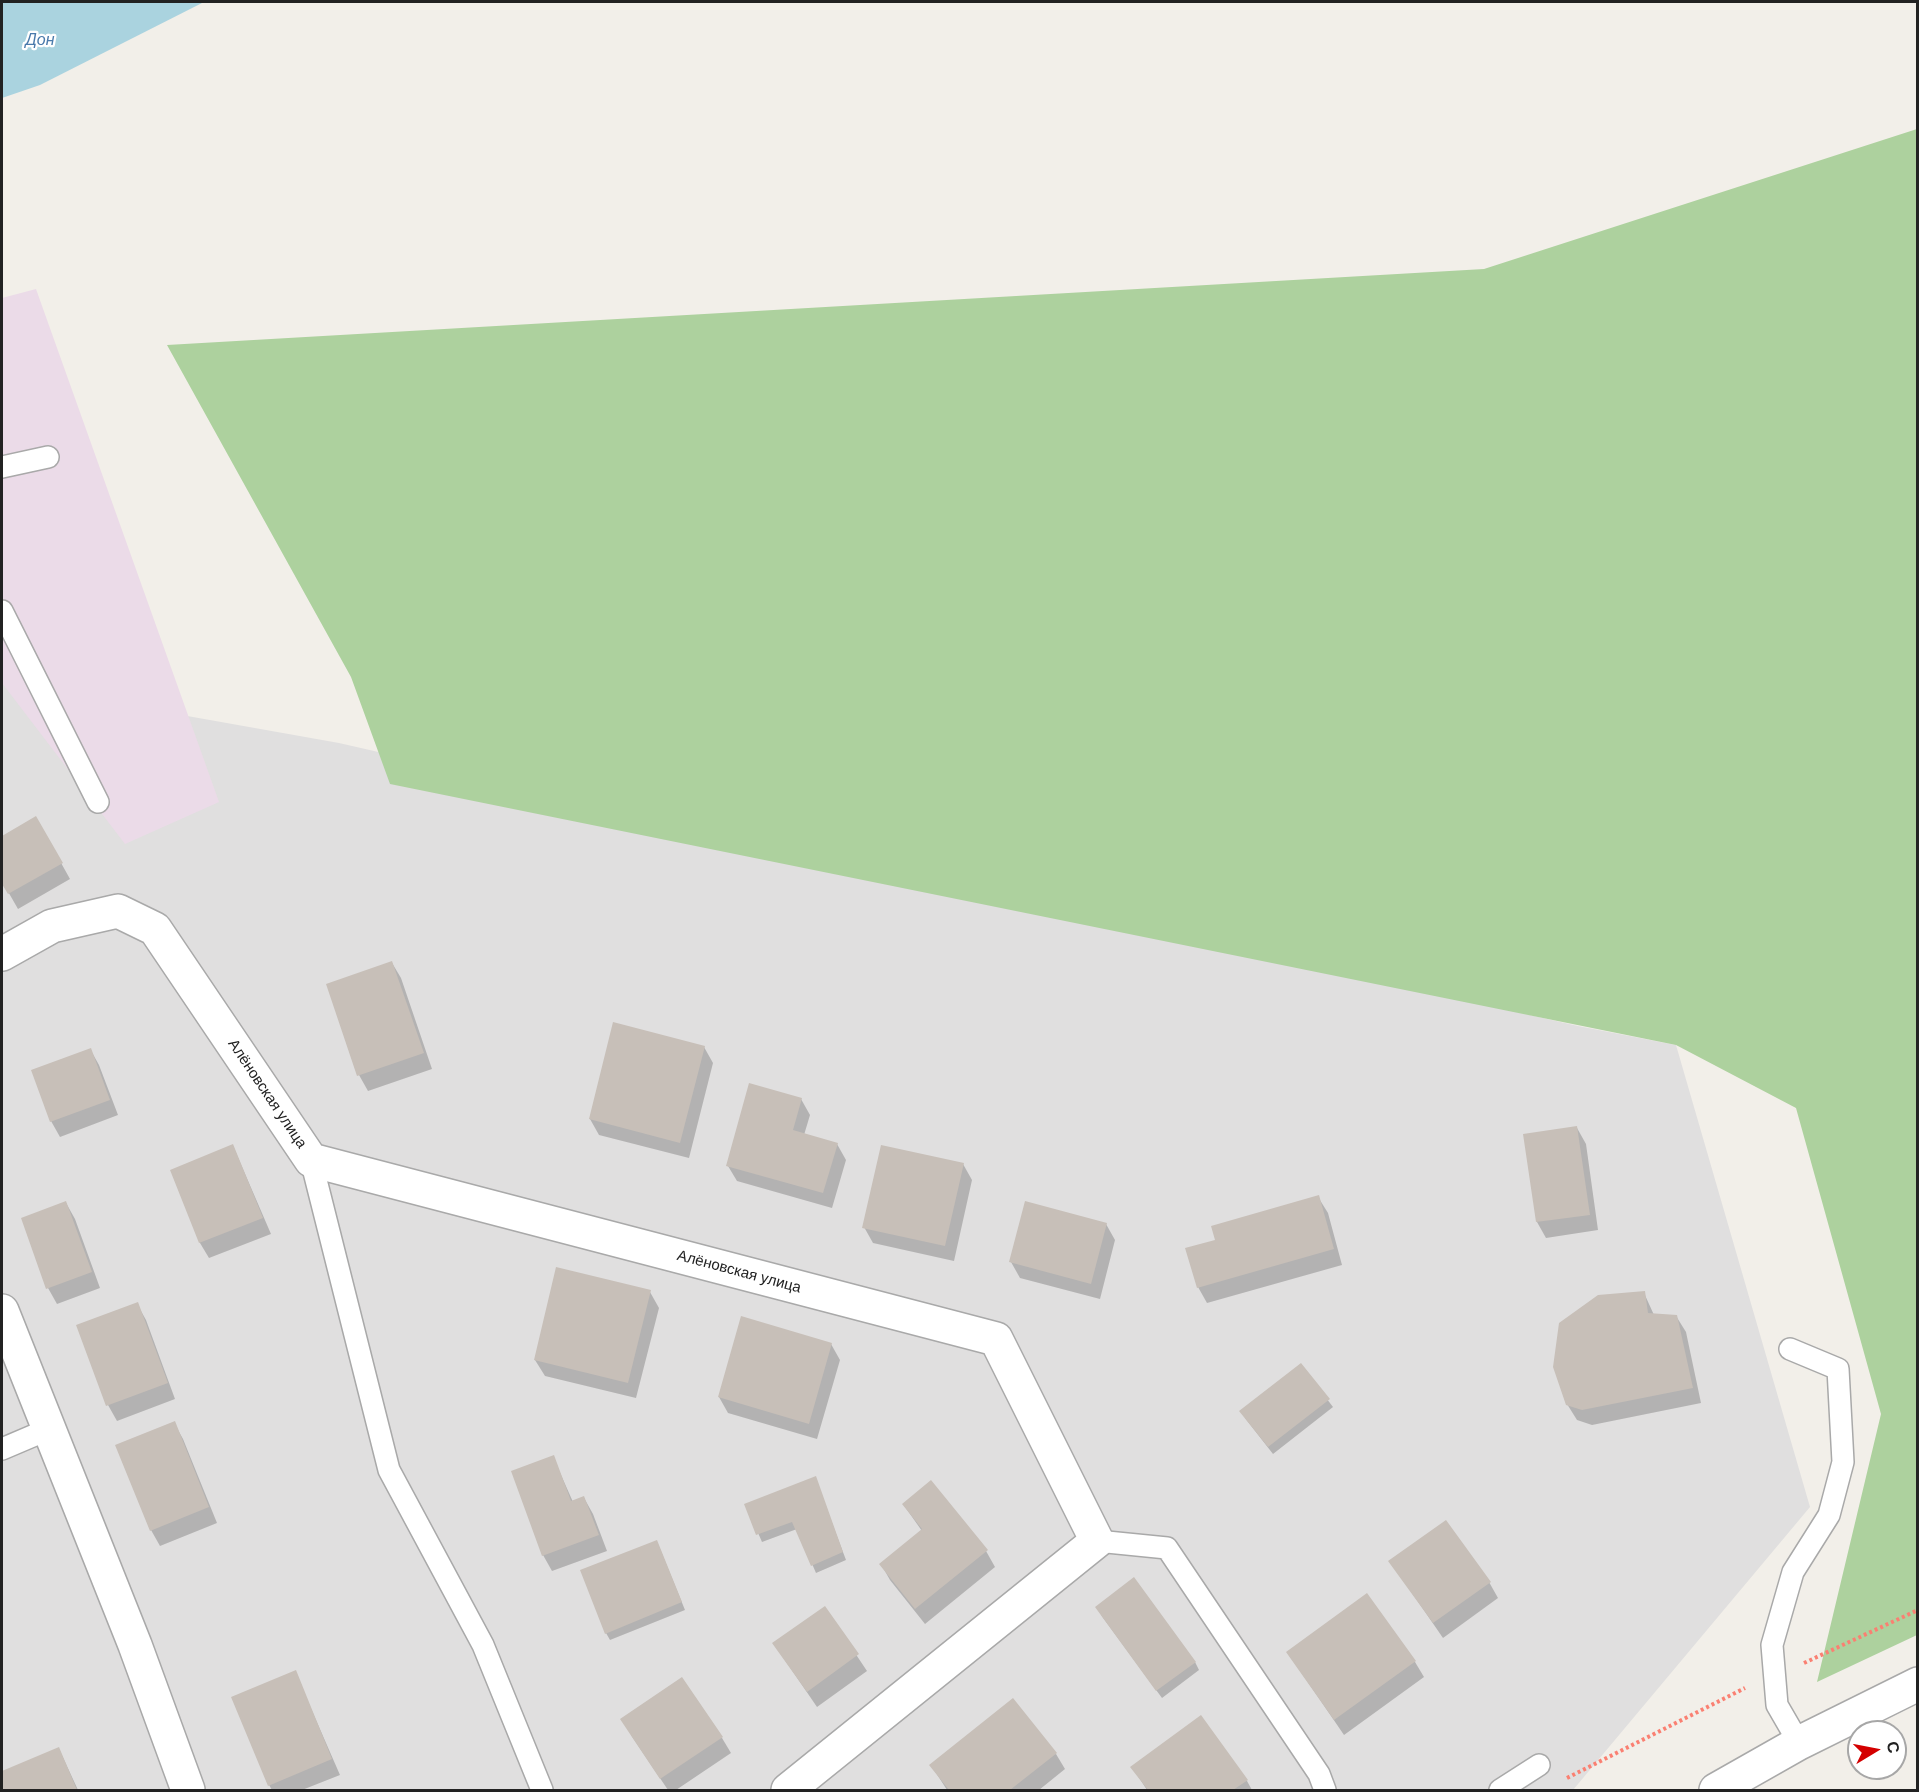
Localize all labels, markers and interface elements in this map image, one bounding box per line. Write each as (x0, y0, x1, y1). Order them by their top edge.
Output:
water label: Дон (26, 31, 54, 51)
street label: Алёновская улица (224, 1036, 310, 1152)
street label: Алёновская улица (675, 1247, 803, 1297)
north arrow (1847, 1720, 1907, 1780)
text: С (1884, 1740, 1903, 1754)

